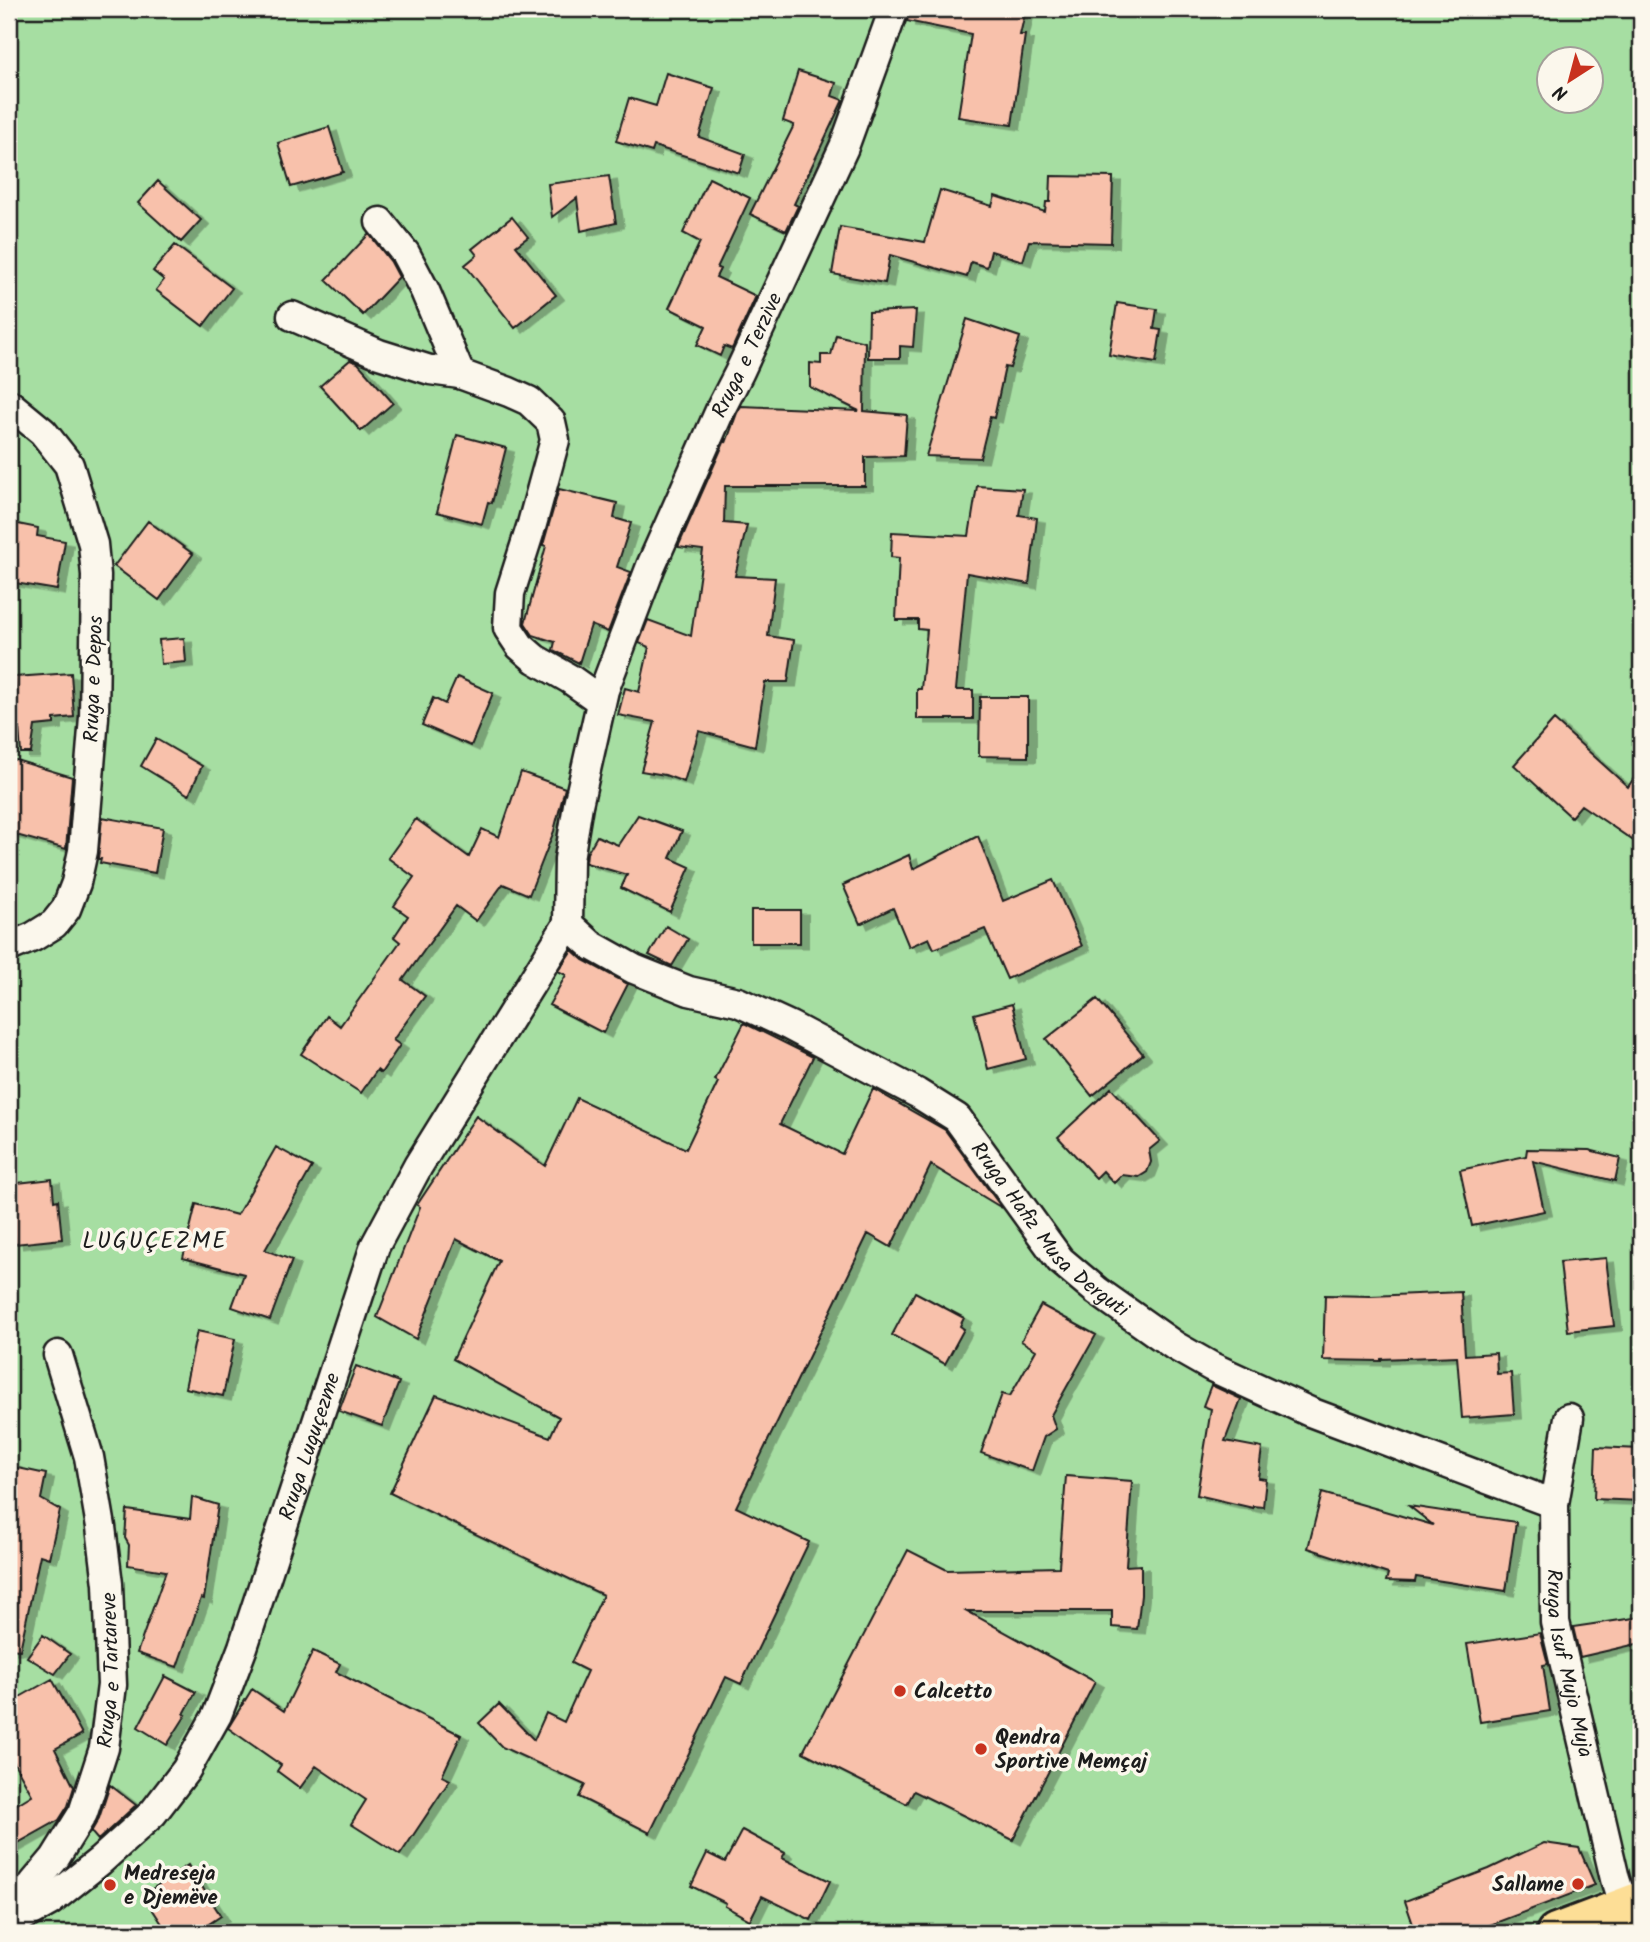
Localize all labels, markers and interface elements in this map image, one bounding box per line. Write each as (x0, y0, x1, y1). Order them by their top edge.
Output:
north arrow (1534, 46, 1604, 116)
text: N (1548, 76, 1575, 108)
street label: Rruga e Terzive (704, 287, 792, 424)
street label: Rruga e Depos (76, 615, 113, 743)
street label: Rruga Hafiz Musa Derguti (961, 1135, 1136, 1327)
district label: LUGUÇEZME (82, 1224, 228, 1260)
street label: Rruga Luguçezme (271, 1368, 350, 1525)
street label: Rruga Isuf Mujo Muja (1537, 1569, 1601, 1761)
street label: Rruga e Tartareve (89, 1591, 130, 1750)
place label: Calcetto (914, 1676, 993, 1709)
marker: Calcetto (892, 1683, 908, 1699)
place label: Qendra Sportive Memçaj (995, 1722, 1149, 1779)
marker: Qendra Sportive Memçaj (973, 1741, 989, 1757)
place label: Medreseja e Djemëve (124, 1858, 218, 1915)
place label: Sallame (1492, 1869, 1564, 1902)
marker: Sallame (1570, 1876, 1586, 1892)
marker: Medreseja e Djemëve (102, 1877, 118, 1893)

